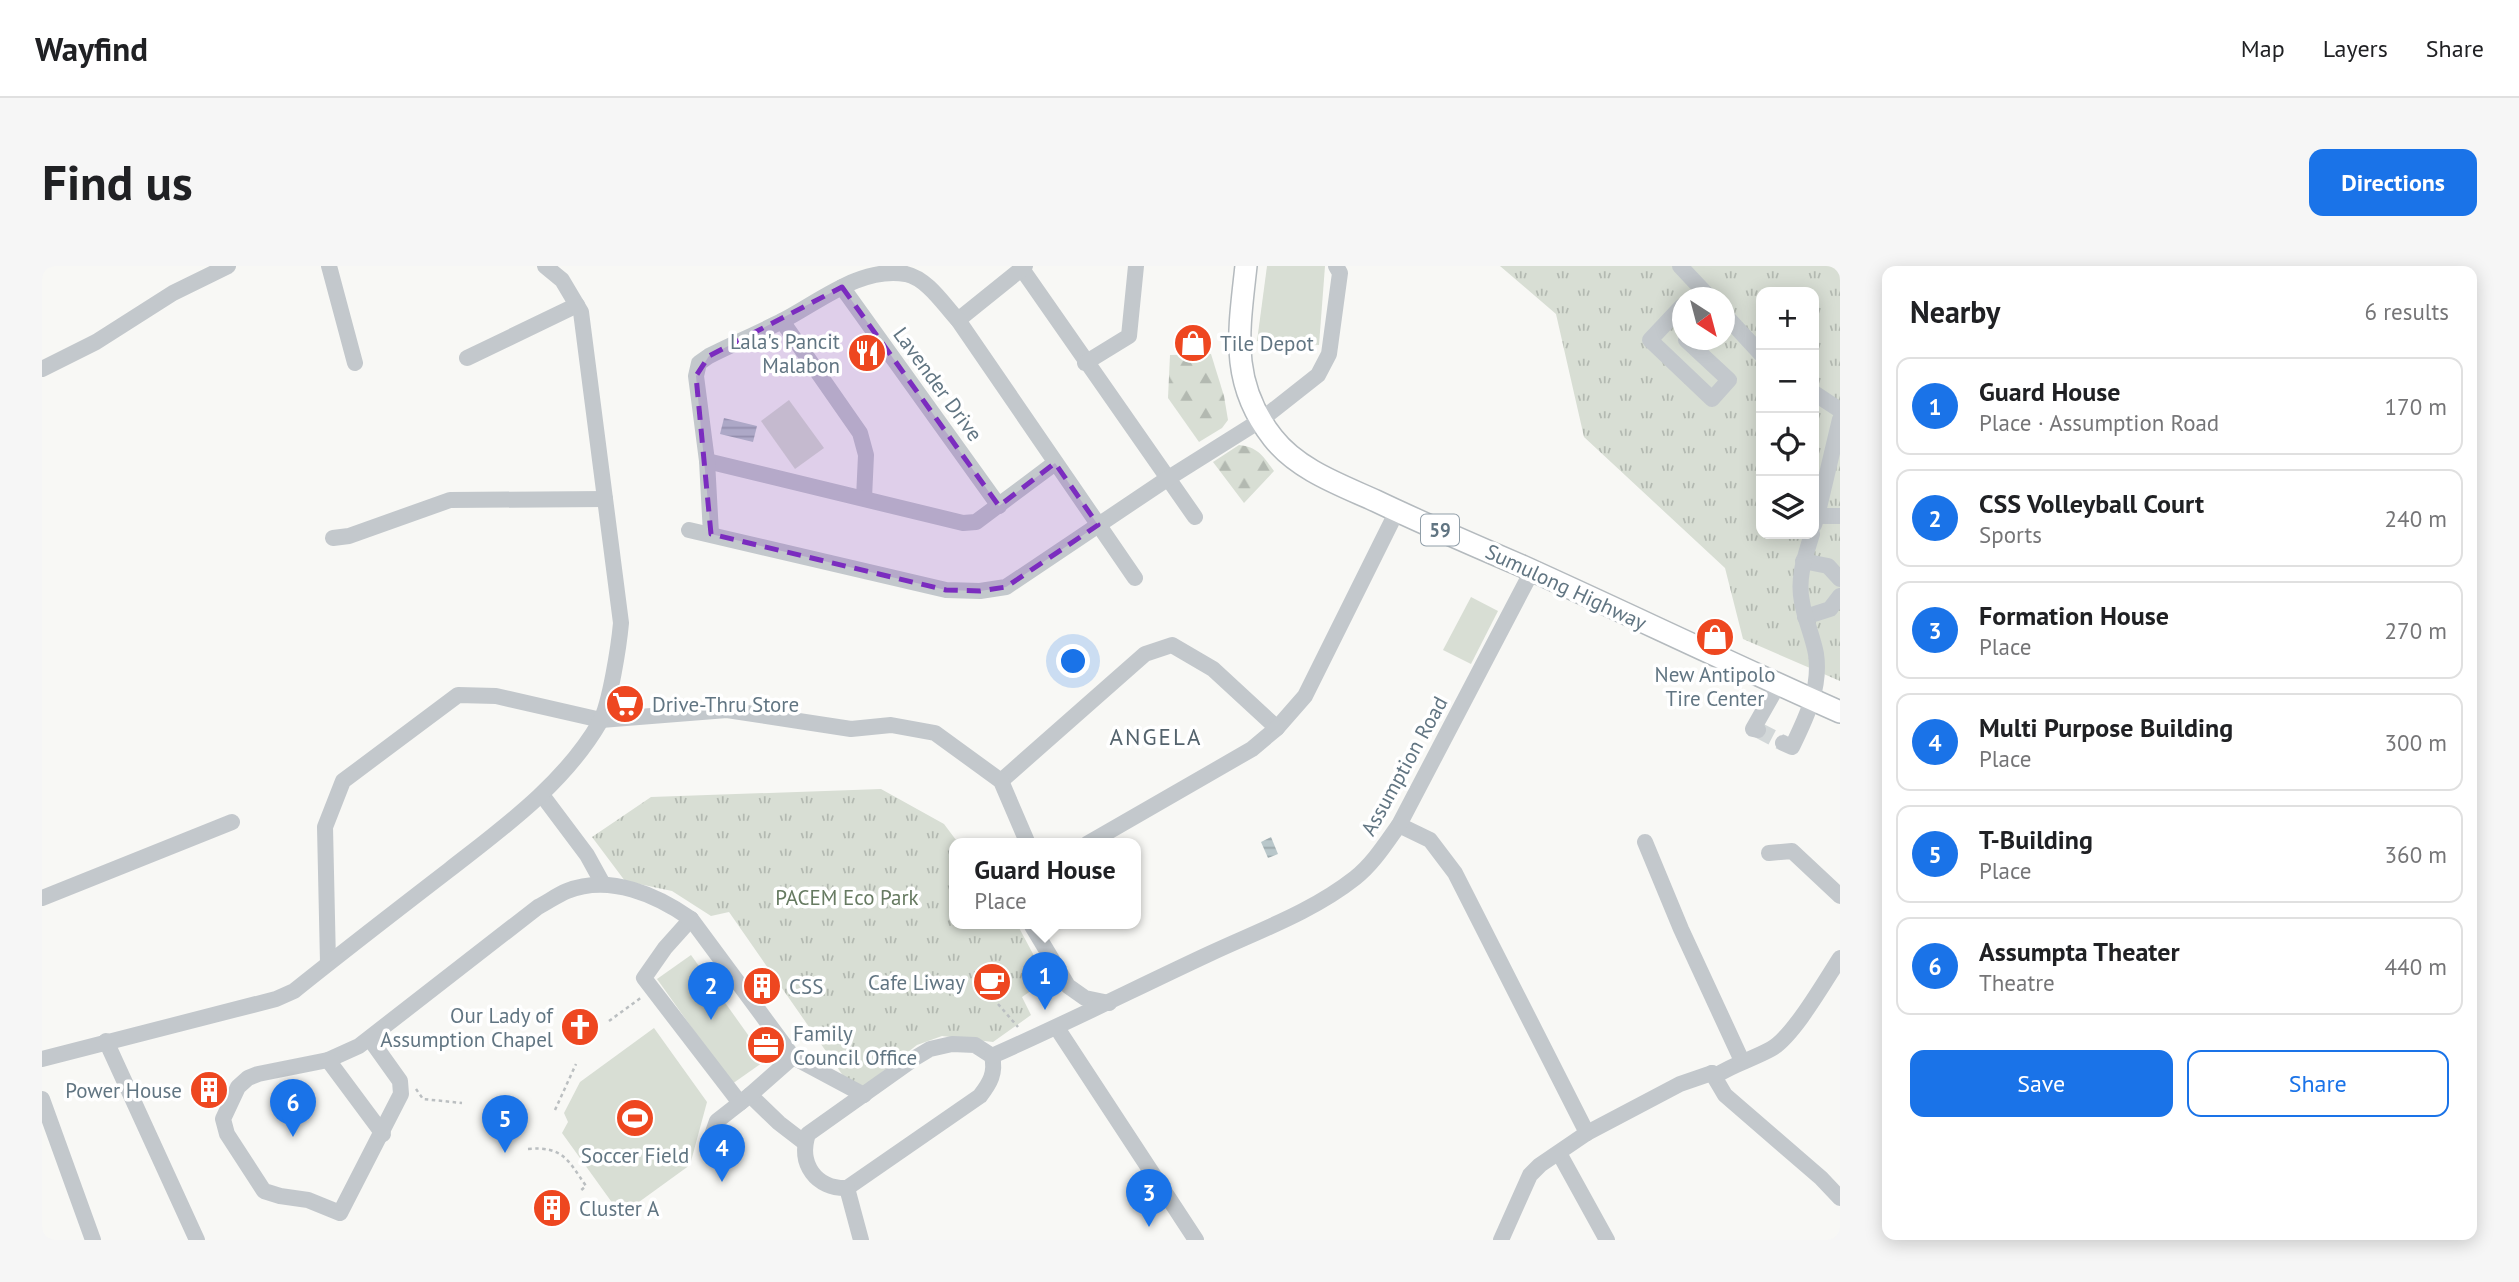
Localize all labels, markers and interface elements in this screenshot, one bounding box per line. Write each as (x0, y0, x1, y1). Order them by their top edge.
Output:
text: Wayfind (35, 27, 148, 70)
text: Map (2241, 33, 2285, 64)
text: Layers (2323, 33, 2388, 64)
text: Share (2426, 33, 2484, 64)
button: Directions (2309, 149, 2477, 216)
text: Find us (42, 150, 193, 214)
north arrow (1672, 287, 1735, 350)
map controls (1756, 287, 1819, 539)
button: + (1756, 287, 1819, 350)
text: Nearby (1910, 292, 2000, 331)
text: 6 results (2365, 297, 2449, 326)
street label: Lavender Drive (887, 322, 989, 446)
shop icon: Tile Depot (1172, 322, 1214, 364)
place label: Lala's Pancit Malabon (730, 328, 840, 379)
place label: Tile Depot (1220, 330, 1314, 357)
restaurant icon: Lala's Pancit Malabon (846, 332, 888, 374)
button: − (1756, 350, 1819, 413)
text: Guard House (1979, 375, 2121, 408)
text: 1 (1928, 392, 1942, 421)
text: 170 m (2385, 392, 2447, 421)
text: Place · Assumption Road (1979, 408, 2219, 437)
button: locate (1756, 413, 1819, 476)
button: layers (1756, 476, 1819, 539)
text: CSS Volleyball Court (1979, 487, 2204, 520)
text: 2 (1928, 504, 1942, 533)
text: 240 m (2385, 504, 2447, 533)
road number: 59 (1421, 514, 1459, 546)
text: Sports (1979, 520, 2042, 549)
street label: Sumulong Highway (1481, 538, 1651, 636)
text: Formation House (1979, 599, 2169, 632)
shop icon: New Antipolo Tire Center (1694, 616, 1736, 658)
text: 3 (1928, 616, 1942, 645)
text: 270 m (2385, 616, 2447, 645)
text: Place (1979, 632, 2032, 661)
your location (1056, 644, 1090, 678)
place label: New Antipolo Tire Center (1655, 661, 1775, 712)
supermarket icon: Drive-Thru Store (604, 683, 646, 725)
place label: Drive-Thru Store (652, 691, 799, 718)
street label: Assumption Road (1355, 692, 1453, 840)
text: Multi Purpose Building (1979, 711, 2233, 744)
district label: ANGELA (1110, 722, 1202, 751)
text: 4 (1928, 728, 1942, 757)
text: 300 m (2385, 728, 2447, 757)
text: Place (1979, 744, 2032, 773)
text: T-Building (1979, 823, 2093, 856)
popup (949, 838, 1141, 929)
text: 5 (1928, 840, 1942, 869)
text: 360 m (2385, 840, 2447, 869)
text: Guard House (974, 853, 1116, 886)
text: Place (1979, 856, 2032, 885)
park label: PACEM Eco Park (775, 884, 919, 911)
text: Place (974, 886, 1027, 915)
text: Assumpta Theater (1979, 935, 2180, 968)
pin: 1 (1022, 952, 1068, 1010)
text: 6 (1928, 952, 1942, 981)
text: 440 m (2385, 952, 2447, 981)
cafe icon: Cafe Liway (971, 961, 1013, 1003)
pin: 2 (688, 962, 734, 1020)
building icon: CSS (741, 965, 783, 1007)
text: Theatre (1979, 968, 2055, 997)
place label: Cafe Liway (868, 969, 965, 996)
place label: CSS (789, 973, 823, 1000)
place label: Our Lady of Assumption Chapel (380, 1002, 554, 1053)
church icon: Our Lady of Assumption Chapel (559, 1006, 601, 1048)
place label: Family Council Office (793, 1020, 917, 1071)
office icon: Family Council Office (745, 1024, 787, 1066)
button: Save (1910, 1050, 2173, 1117)
button: Share (2187, 1050, 2449, 1117)
building icon: Power House (188, 1069, 230, 1111)
place label: Power House (65, 1077, 182, 1104)
pin: 6 (270, 1079, 316, 1137)
pin: 5 (482, 1095, 528, 1153)
sports icon: Soccer Field (614, 1097, 656, 1139)
pin: 4 (699, 1124, 745, 1182)
place label: Soccer Field (581, 1142, 689, 1169)
pin: 3 (1126, 1169, 1172, 1227)
building icon: Cluster A (531, 1187, 573, 1229)
place label: Cluster A (579, 1195, 660, 1222)

